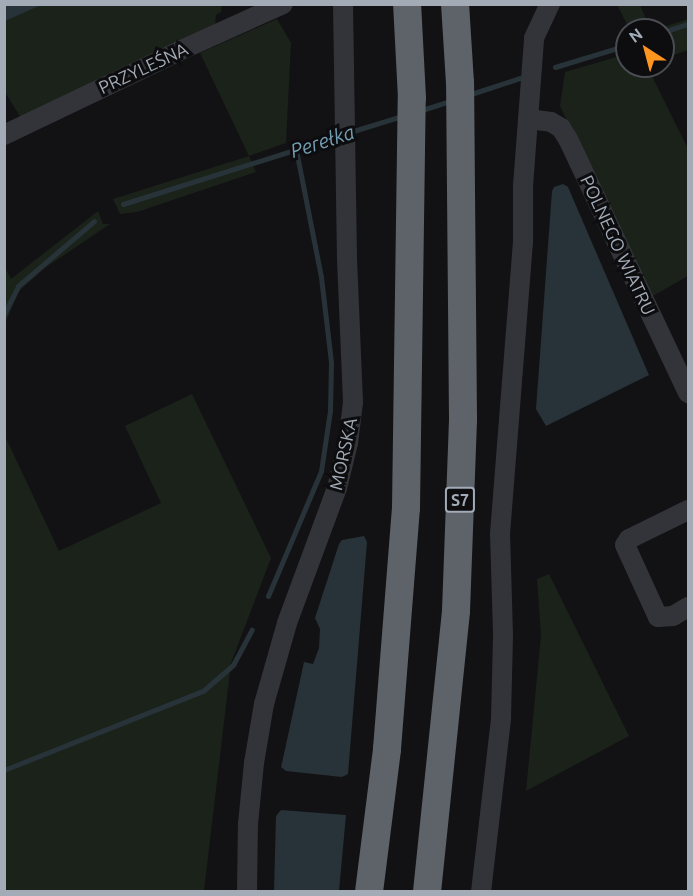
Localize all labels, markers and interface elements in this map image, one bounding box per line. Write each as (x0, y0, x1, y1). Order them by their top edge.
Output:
north arrow (615, 18, 675, 78)
text: N (625, 24, 646, 46)
street label: PRZYLEŚNA (95, 38, 191, 98)
water label: Perełka (287, 119, 357, 163)
street label: POLNEGO WIATRU (576, 172, 660, 318)
street label: MORSKA (325, 416, 361, 492)
road number: S7 (444, 487, 476, 513)

